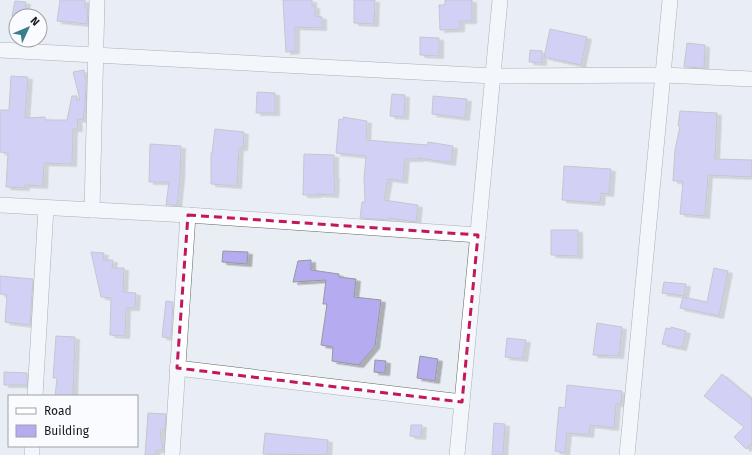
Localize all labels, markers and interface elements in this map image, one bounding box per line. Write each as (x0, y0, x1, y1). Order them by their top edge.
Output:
north arrow (8, 8, 48, 48)
text: N (28, 14, 42, 29)
legend (8, 395, 138, 447)
text: Road (44, 404, 72, 418)
text: Building (44, 424, 90, 438)

